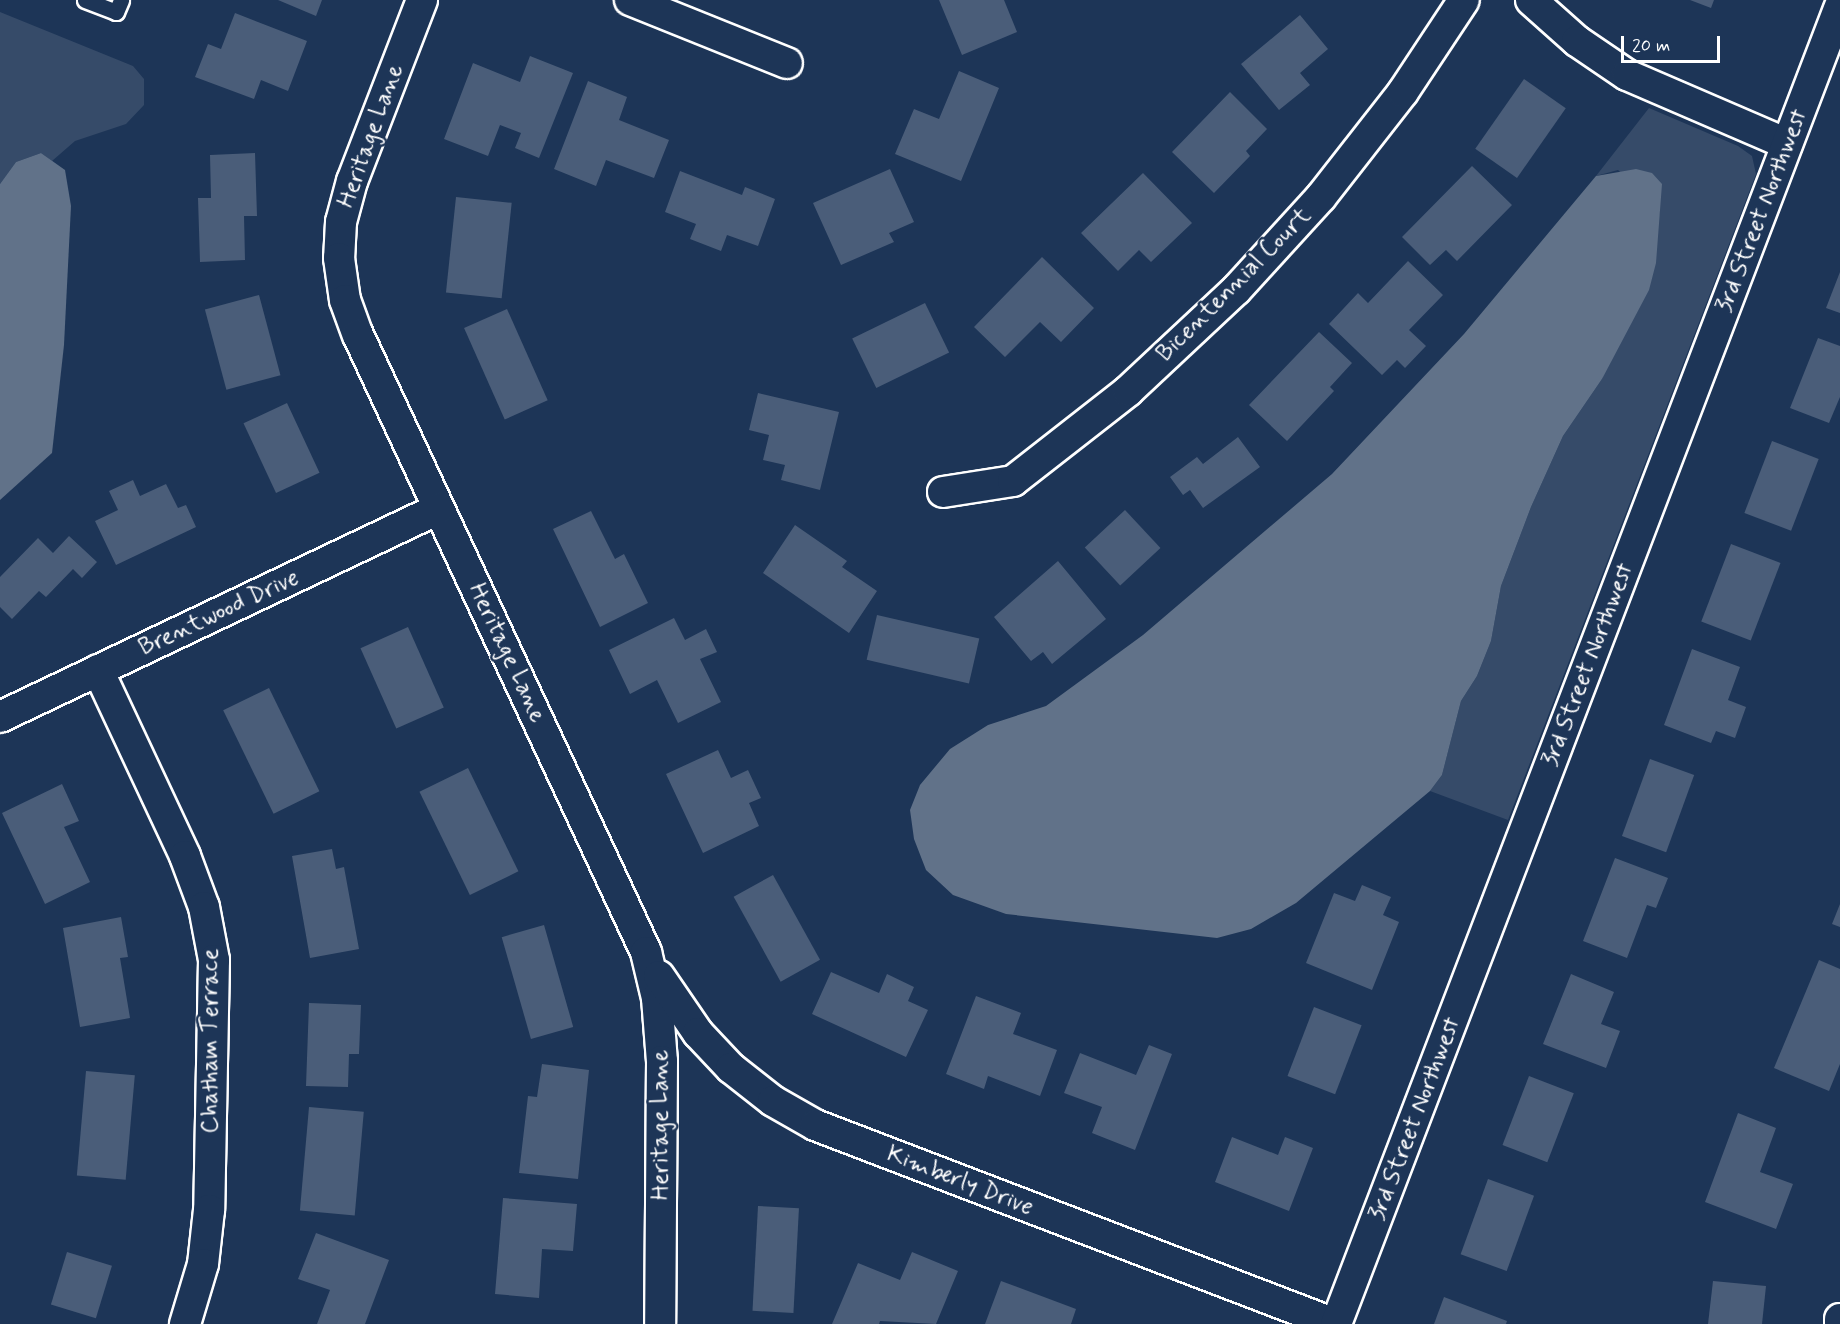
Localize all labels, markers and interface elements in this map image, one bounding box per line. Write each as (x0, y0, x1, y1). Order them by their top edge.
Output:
scale bar (1624, 24, 1723, 62)
text: 20 m (1632, 34, 1670, 58)
street label: Heritage Lane (332, 62, 410, 210)
street label: 3rd Street Northwest (1710, 106, 1814, 316)
street label: Bicentennial Court (1152, 203, 1316, 367)
street label: 3rd Street Northwest (1536, 560, 1640, 770)
street label: Brentwood Drive (134, 563, 304, 663)
street label: Heritage Lane (463, 580, 551, 726)
street label: Chatham Terrace (197, 954, 225, 1128)
street label: 3rd Street Northwest (1363, 1014, 1467, 1224)
street label: Heritage Lane (647, 1051, 675, 1199)
street label: Kimberly Drive (883, 1140, 1037, 1222)

